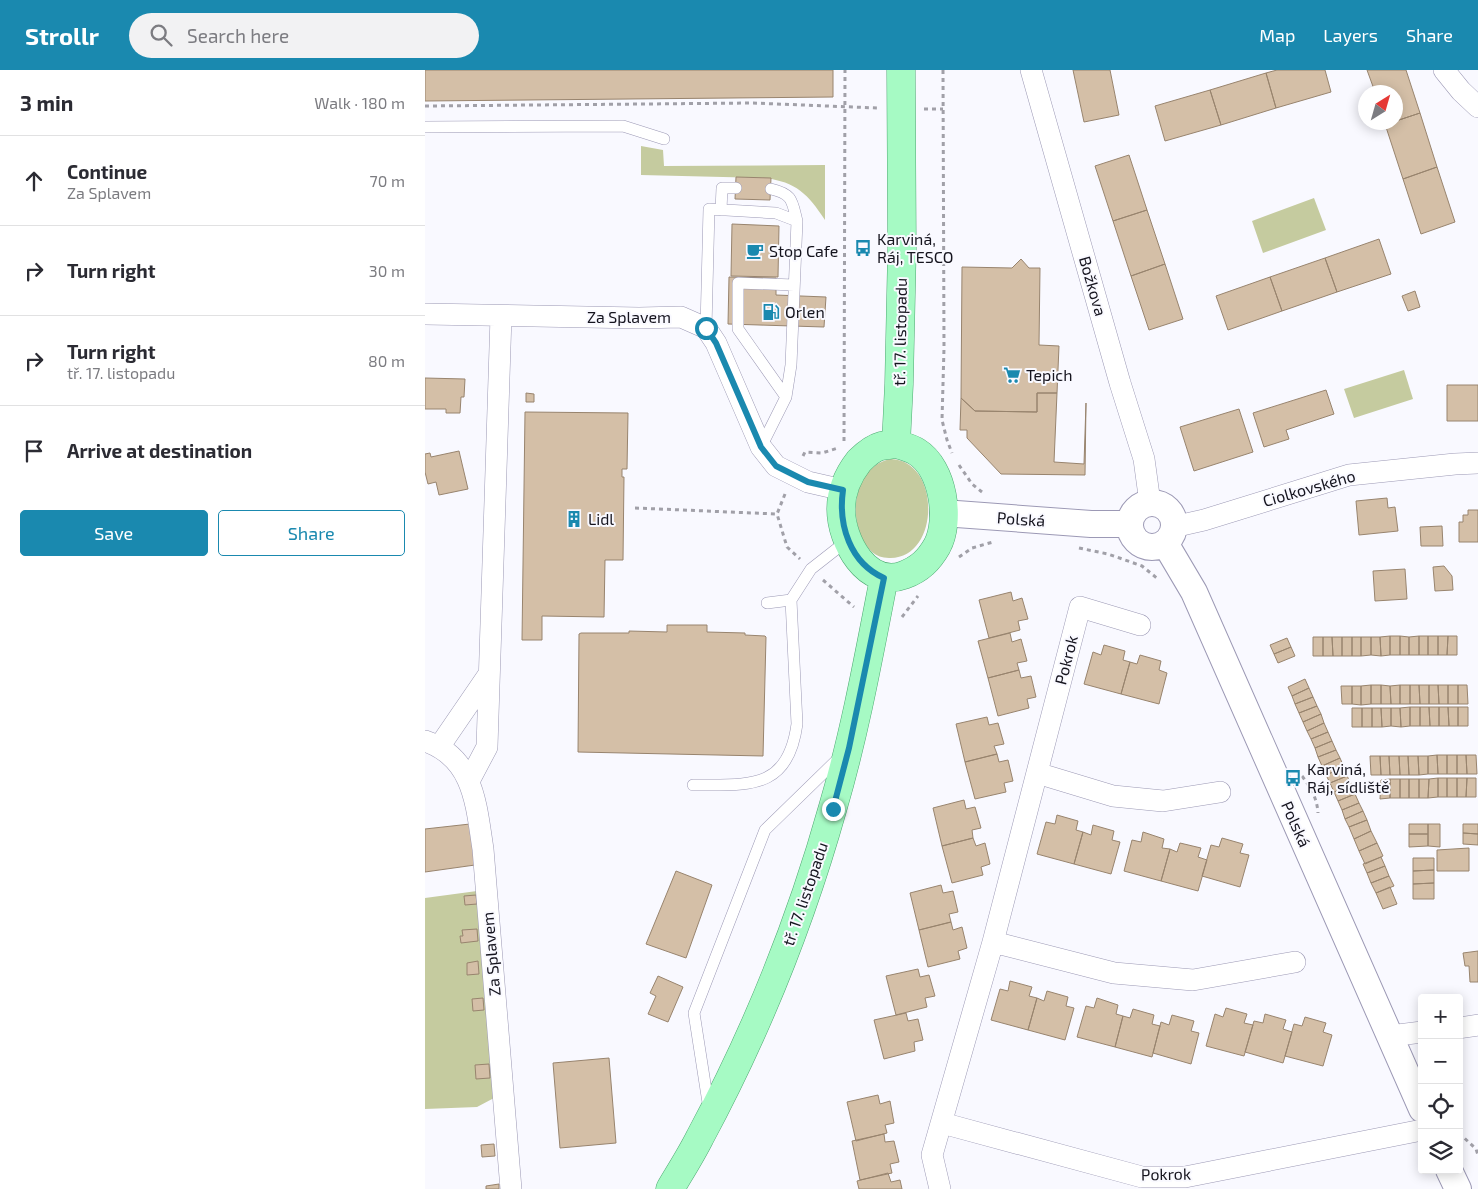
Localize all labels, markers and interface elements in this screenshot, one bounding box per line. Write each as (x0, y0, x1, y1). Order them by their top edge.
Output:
search box (129, 13, 479, 58)
text: Strollr (25, 21, 99, 50)
icon: search (147, 21, 175, 49)
text: Search here (187, 24, 289, 47)
text: Map (1259, 24, 1295, 46)
text: Layers (1323, 24, 1378, 46)
text: Share (1406, 24, 1453, 46)
north arrow (1358, 85, 1403, 130)
text: 3 min (20, 90, 73, 115)
text: Walk · 180 m (314, 93, 405, 112)
text: Continue (67, 160, 147, 183)
icon: ahead (20, 167, 48, 195)
text: 70 m (370, 171, 405, 190)
text: Za Splavem (67, 183, 151, 202)
place label: Karviná, Ráj, TESCO (877, 229, 953, 267)
bus stop icon: Karviná, Ráj, TESCO (853, 238, 873, 258)
cafe icon: Stop Cafe (745, 241, 765, 261)
place label: Stop Cafe (769, 241, 838, 260)
street label: Božkova (1076, 254, 1111, 318)
icon: right (20, 257, 48, 285)
text: Turn right (67, 259, 155, 282)
text: 30 m (369, 261, 405, 280)
street label: tř. 17. listopadu (889, 278, 910, 386)
fuel station icon: Orlen (761, 302, 781, 322)
place label: Orlen (785, 302, 825, 321)
street label: Za Splavem (587, 307, 671, 326)
route start (695, 317, 718, 340)
text: Turn right (67, 340, 155, 363)
icon: right (20, 347, 48, 375)
text: 80 m (368, 351, 405, 370)
text: tř. 17. listopadu (67, 363, 175, 382)
supermarket icon: Tepich (1002, 365, 1022, 385)
place label: Tepich (1026, 365, 1072, 384)
icon: arrive (20, 437, 48, 465)
text: Arrive at destination (67, 439, 252, 462)
street label: Ciolkovského (1260, 465, 1357, 510)
street label: Polská (996, 507, 1046, 530)
building icon: Lidl (564, 509, 584, 529)
place label: Lidl (588, 509, 614, 528)
button: Save (20, 510, 208, 556)
button: Share (218, 510, 405, 556)
street label: Pokrok (1050, 633, 1081, 686)
place label: Karviná, Ráj, sídliště (1307, 759, 1390, 797)
bus stop icon: Karviná, Ráj, sídliště (1283, 768, 1303, 788)
route end (822, 798, 845, 821)
street label: Polská (1278, 798, 1315, 850)
street label: tř. 17. listopadu (778, 840, 831, 948)
street label: Za Splavem (477, 911, 504, 997)
map controls (1418, 994, 1463, 1174)
button: + (1418, 994, 1463, 1039)
button: − (1418, 1039, 1463, 1084)
button: locate (1418, 1084, 1463, 1129)
button: layers (1418, 1129, 1463, 1174)
street label: Pokrok (1141, 1164, 1191, 1183)

